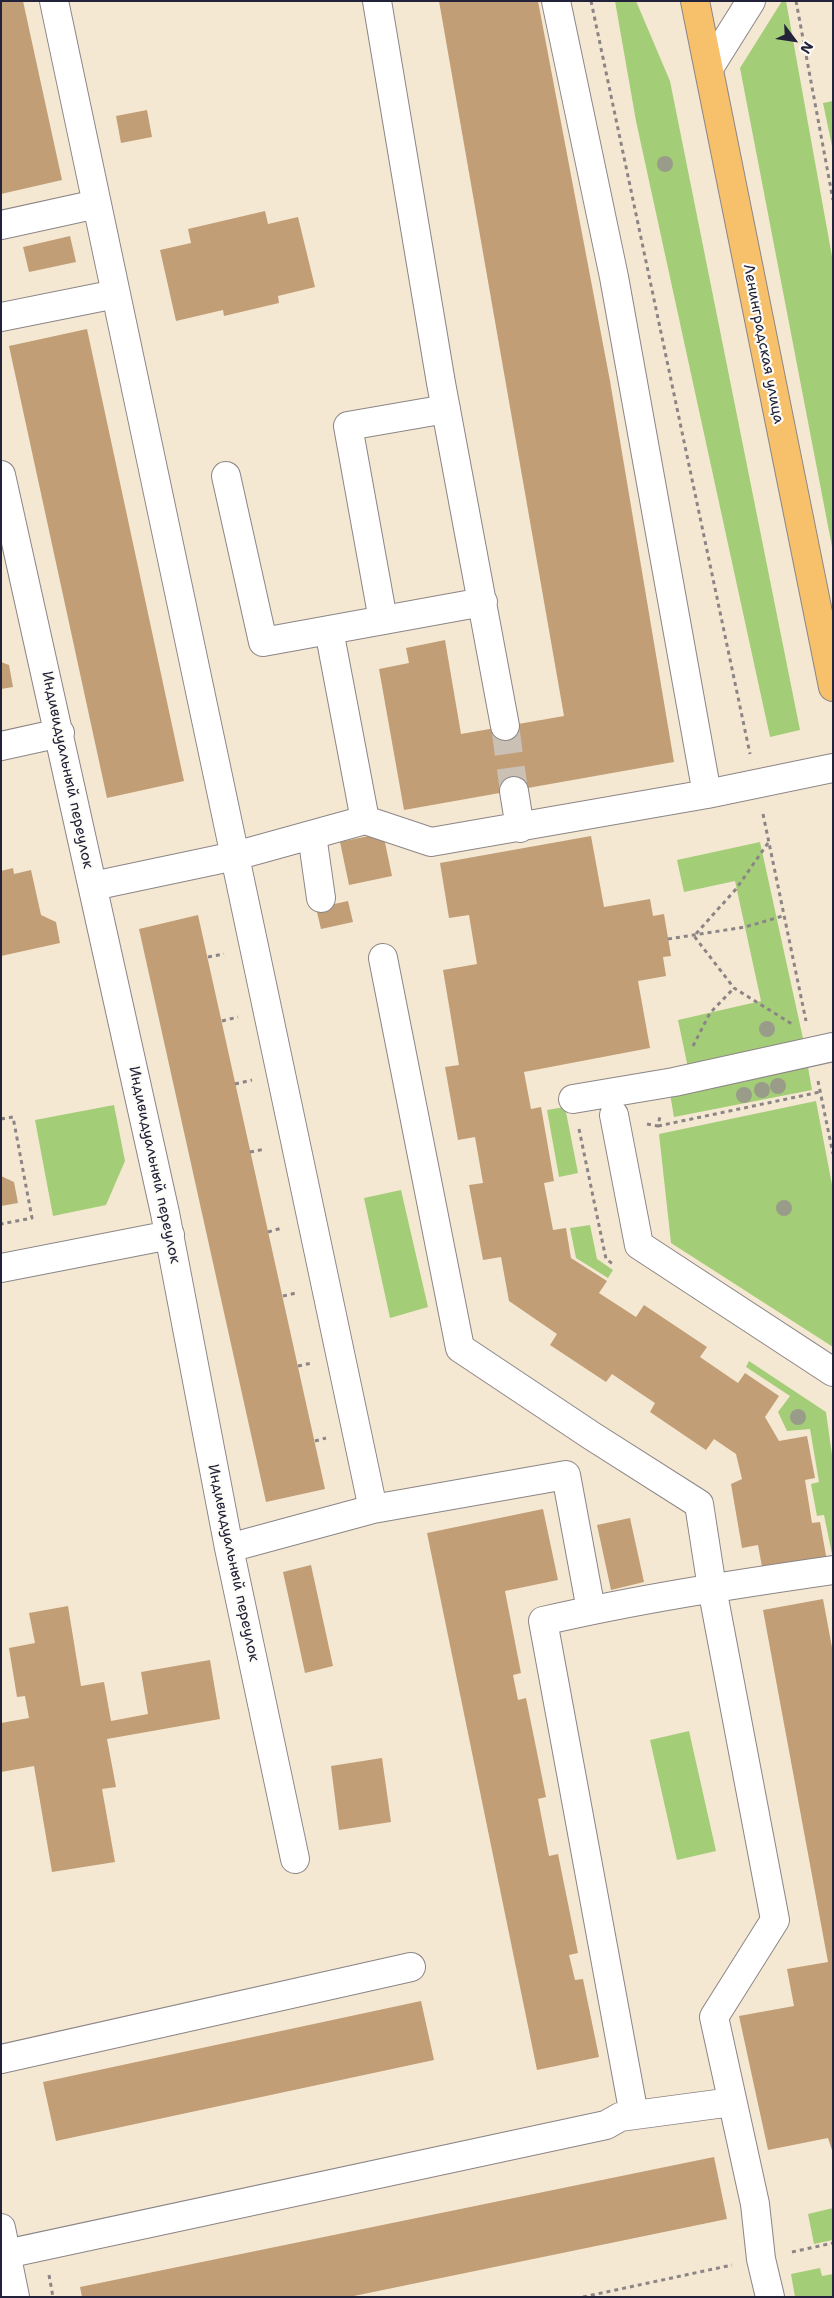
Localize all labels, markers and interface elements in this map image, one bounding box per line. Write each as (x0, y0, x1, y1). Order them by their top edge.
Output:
north arrow (769, 15, 819, 65)
text: N (796, 38, 817, 57)
street label: Ленинградская улица (739, 263, 787, 425)
street label: Индивидуальный переулок (37, 670, 97, 870)
street label: Индивидуальный переулок (124, 1065, 184, 1265)
street label: Индивидуальный переулок (203, 1463, 263, 1663)

